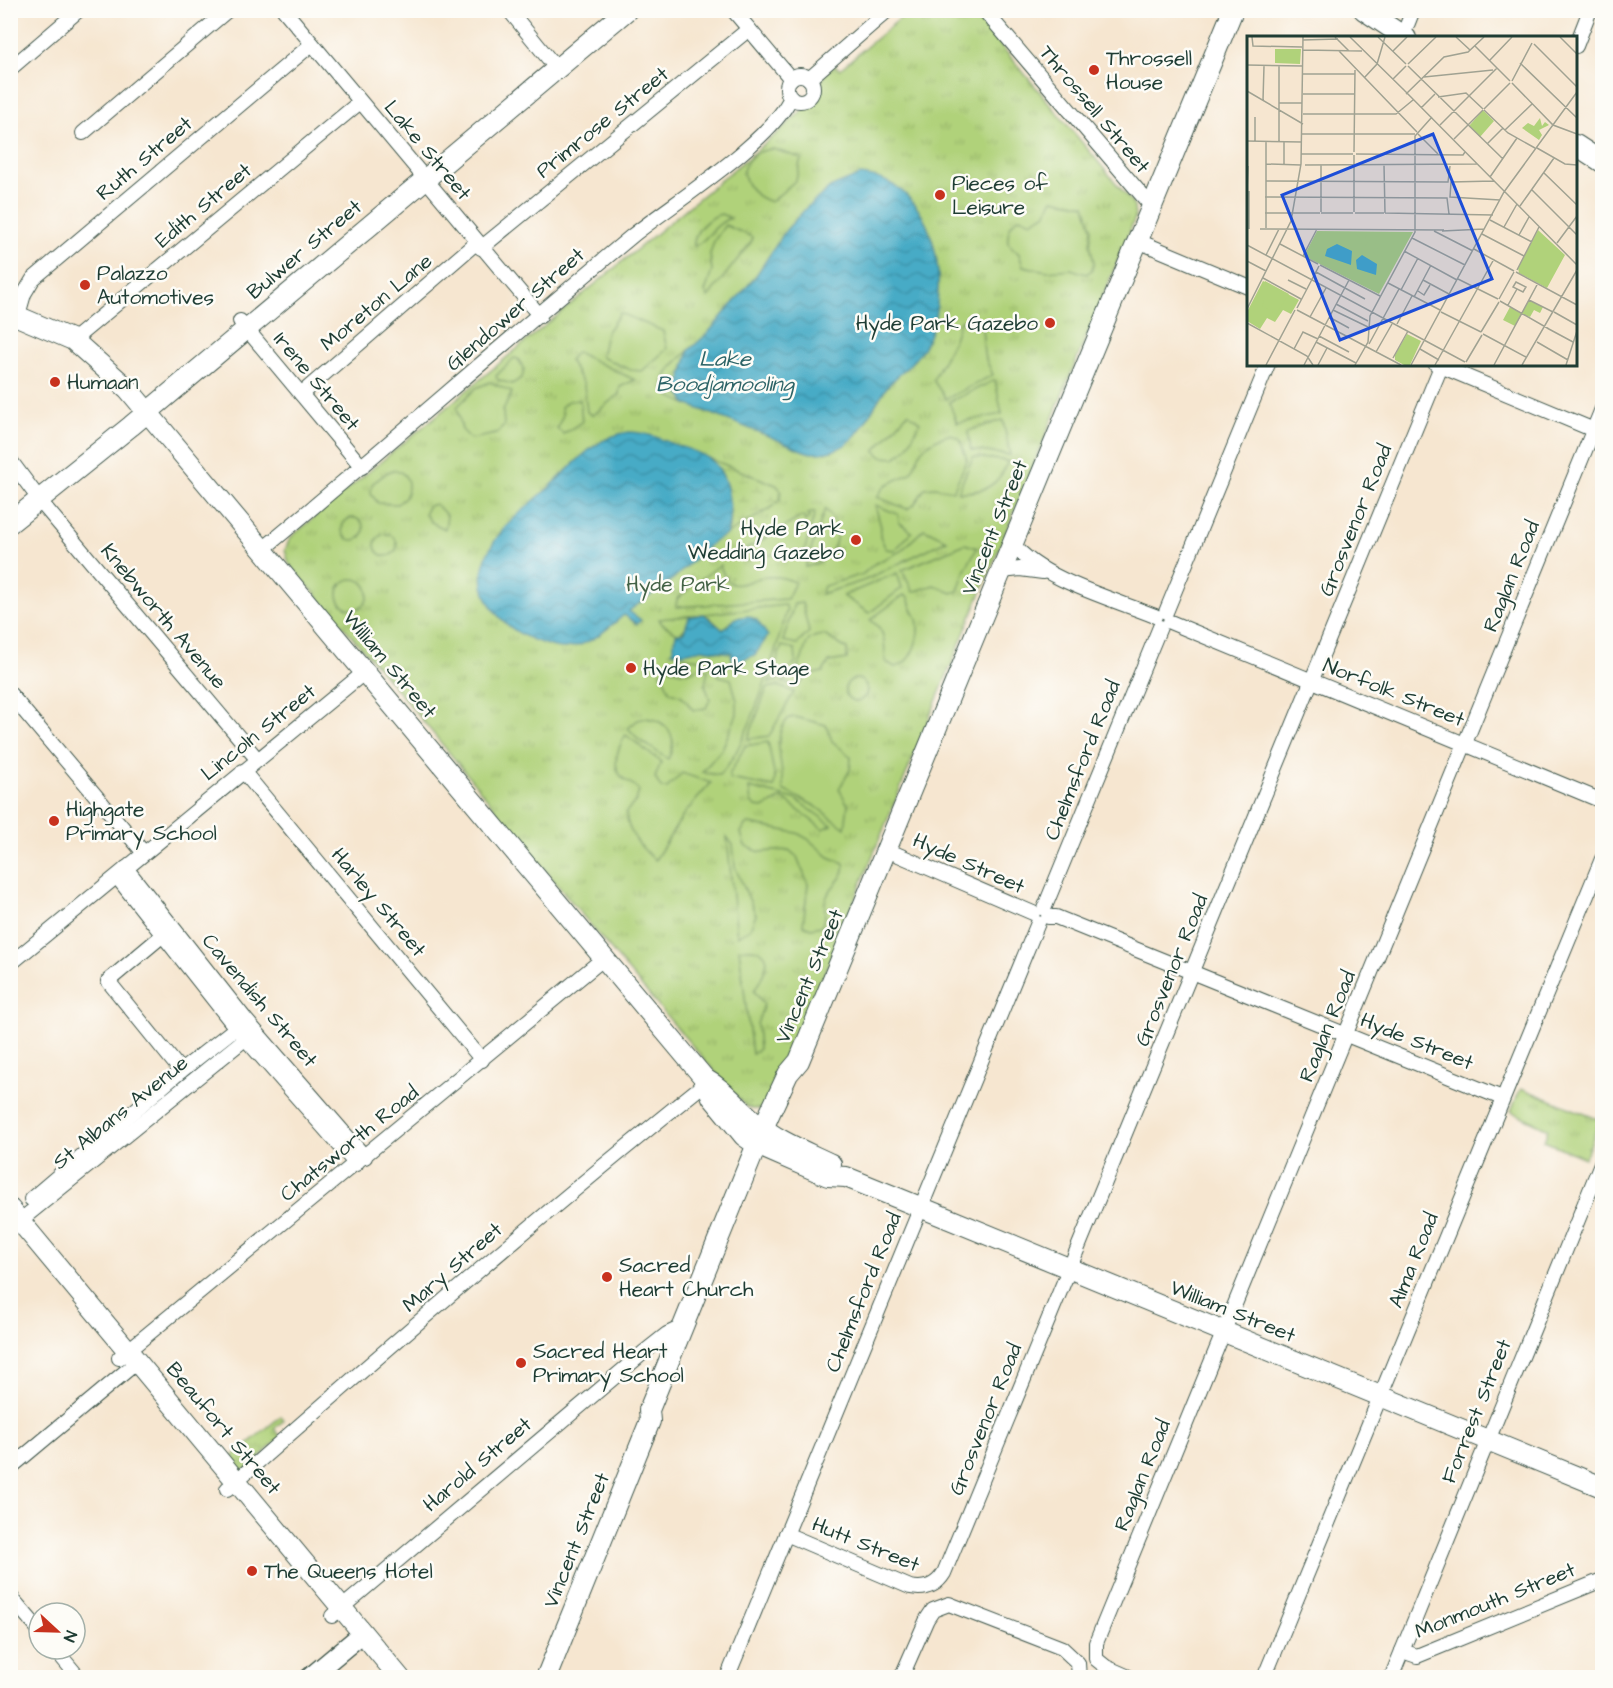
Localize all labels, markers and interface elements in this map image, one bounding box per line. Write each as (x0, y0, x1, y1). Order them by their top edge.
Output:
inset map (1247, 36, 1577, 366)
street label: Throssell Street (1032, 39, 1157, 180)
place label: Throssell House (1106, 44, 1192, 97)
street label: Primrose Street (530, 60, 675, 185)
marker: Throssell House (1087, 63, 1101, 77)
street label: Lake Street (377, 94, 478, 207)
street label: Ruth Street (90, 109, 199, 207)
street label: Edith Street (149, 156, 258, 255)
place label: Pieces of Leisure (952, 169, 1048, 222)
marker: Pieces of Leisure (933, 188, 947, 202)
street label: Bulwer Street (241, 192, 368, 306)
street label: Glendower Street (440, 241, 591, 378)
street label: Moreton Lane (314, 247, 439, 358)
place label: Palazzo Automotives (97, 259, 214, 312)
marker: Palazzo Automotives (78, 278, 92, 292)
place label: Hyde Park Gazebo (856, 309, 1038, 340)
marker: Hyde Park Gazebo (1043, 316, 1057, 330)
street label: Irene Street (267, 326, 367, 437)
water label: Lake Boodjamooling (656, 344, 796, 401)
place label: Humaan (67, 368, 139, 397)
marker: Humaan (48, 375, 62, 389)
street label: Grosvenor Road (1312, 440, 1399, 600)
street label: Vincent Street (954, 455, 1035, 599)
place label: Hyde Park Wedding Gazebo (688, 514, 844, 569)
street label: Raglan Road (1476, 516, 1549, 637)
marker: Hyde Park Wedding Gazebo (849, 533, 863, 547)
street label: Knebworth Avenue (94, 537, 233, 695)
park label: Hyde Park (626, 570, 730, 601)
street label: William Street (336, 604, 444, 725)
street label: Norfolk Street (1319, 651, 1469, 734)
place label: Hyde Park Stage (643, 654, 810, 685)
marker: Hyde Park Stage (624, 661, 638, 675)
street label: Chelmsford Road (1037, 676, 1128, 844)
street label: Lincoln Street (195, 677, 322, 788)
place label: Highgate Primary School (66, 795, 217, 850)
marker: Highgate Primary School (47, 814, 61, 828)
street label: Hyde Street (907, 826, 1030, 903)
street label: Harley Street (323, 842, 433, 965)
street label: Grosvenor Road (1128, 890, 1215, 1050)
street label: Vincent Street (768, 904, 851, 1048)
street label: Cavendish Street (195, 927, 325, 1074)
street label: Raglan Road (1292, 966, 1365, 1087)
street label: Hyde Street (1355, 1006, 1478, 1079)
street label: St Albans Avenue (46, 1048, 194, 1176)
street label: Chatsworth Road (274, 1078, 425, 1208)
street label: Chelmsford Road (818, 1208, 909, 1376)
street label: Alma Road (1381, 1208, 1446, 1312)
street label: Mary Street (396, 1215, 510, 1321)
place label: Sacred Heart Church (619, 1251, 754, 1304)
marker: Sacred Heart Church (600, 1270, 614, 1284)
street label: William Street (1166, 1273, 1300, 1350)
street label: Forrest Street (1434, 1334, 1519, 1488)
place label: Sacred Heart Primary School (533, 1337, 684, 1392)
street label: Grosvenor Road (942, 1339, 1029, 1499)
street label: Beaufort Street (159, 1356, 288, 1501)
marker: Sacred Heart Primary School (514, 1356, 528, 1370)
street label: Harold Street (417, 1410, 538, 1519)
street label: Raglan Road (1107, 1415, 1180, 1536)
street label: Vincent Street (536, 1468, 617, 1612)
street label: Hutt Street (808, 1510, 924, 1579)
street label: Monmouth Street (1411, 1555, 1580, 1646)
place label: The Queens Hotel (264, 1557, 433, 1586)
marker: The Queens Hotel (245, 1564, 259, 1578)
north arrow (27, 1601, 87, 1661)
text: N (58, 1627, 82, 1645)

